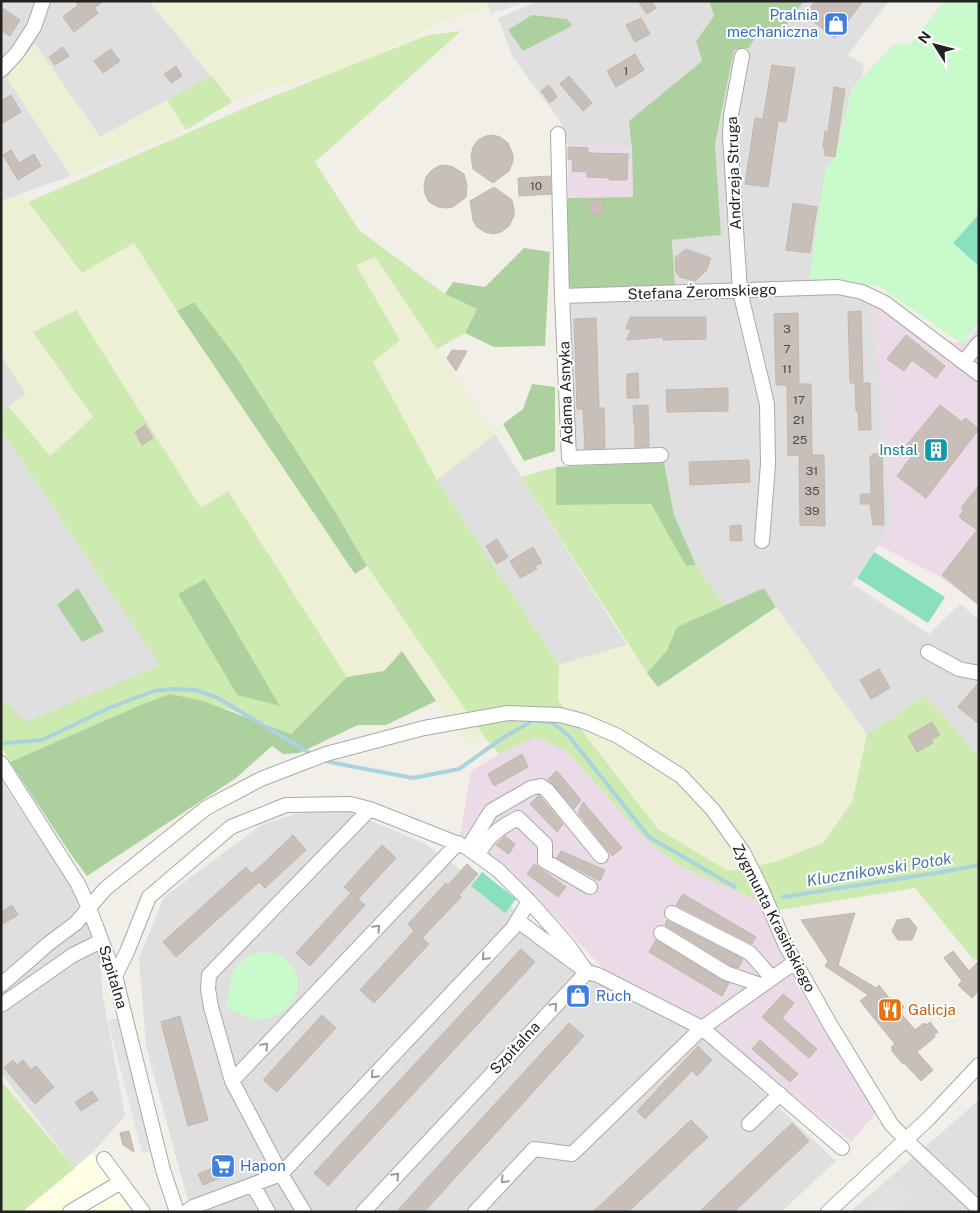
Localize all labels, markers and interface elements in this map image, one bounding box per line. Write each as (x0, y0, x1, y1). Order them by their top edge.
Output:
place label: Pralnia mechaniczna (727, 6, 818, 40)
shop icon: Pralnia mechaniczna (823, 11, 849, 37)
north arrow (910, 20, 960, 70)
text: N (915, 28, 934, 46)
house number: 1 (624, 64, 628, 78)
street label: Andrzeja Struga (723, 116, 744, 230)
house number: 10 (530, 179, 542, 193)
street label: Stefana Żeromskiego (627, 279, 777, 303)
house number: 3 (783, 322, 791, 336)
street label: Adama Asnyka (555, 341, 576, 445)
house number: 7 (783, 342, 791, 356)
house number: 11 (782, 362, 792, 376)
house number: 17 (793, 393, 805, 407)
house number: 21 (793, 413, 805, 427)
house number: 25 (793, 433, 808, 447)
building icon: Instal (923, 437, 949, 463)
place label: Instal (879, 441, 918, 458)
house number: 31 (806, 464, 818, 478)
house number: 35 (804, 484, 820, 498)
house number: 39 (805, 504, 819, 518)
street label: Zygmunta Krasińskiego (730, 841, 819, 995)
water label: Klucznikowski Potok (805, 849, 953, 890)
one-way arrow (371, 925, 380, 934)
street label: Szpitalna (96, 943, 131, 1011)
one-way arrow (482, 951, 491, 960)
shop icon: Ruch (565, 983, 591, 1009)
place label: Ruch (596, 987, 631, 1004)
restaurant icon: Galicja (877, 997, 903, 1023)
place label: Galicja (908, 1001, 956, 1018)
one-way arrow (548, 1002, 557, 1011)
street label: Szpitalna (486, 1018, 543, 1077)
one-way arrow (259, 1043, 268, 1052)
one-way arrow (371, 1070, 380, 1079)
supermarket icon: Hapon (210, 1153, 236, 1179)
place label: Hapon (240, 1157, 286, 1174)
one-way arrow (390, 1173, 399, 1182)
one-way arrow (501, 1175, 510, 1184)

